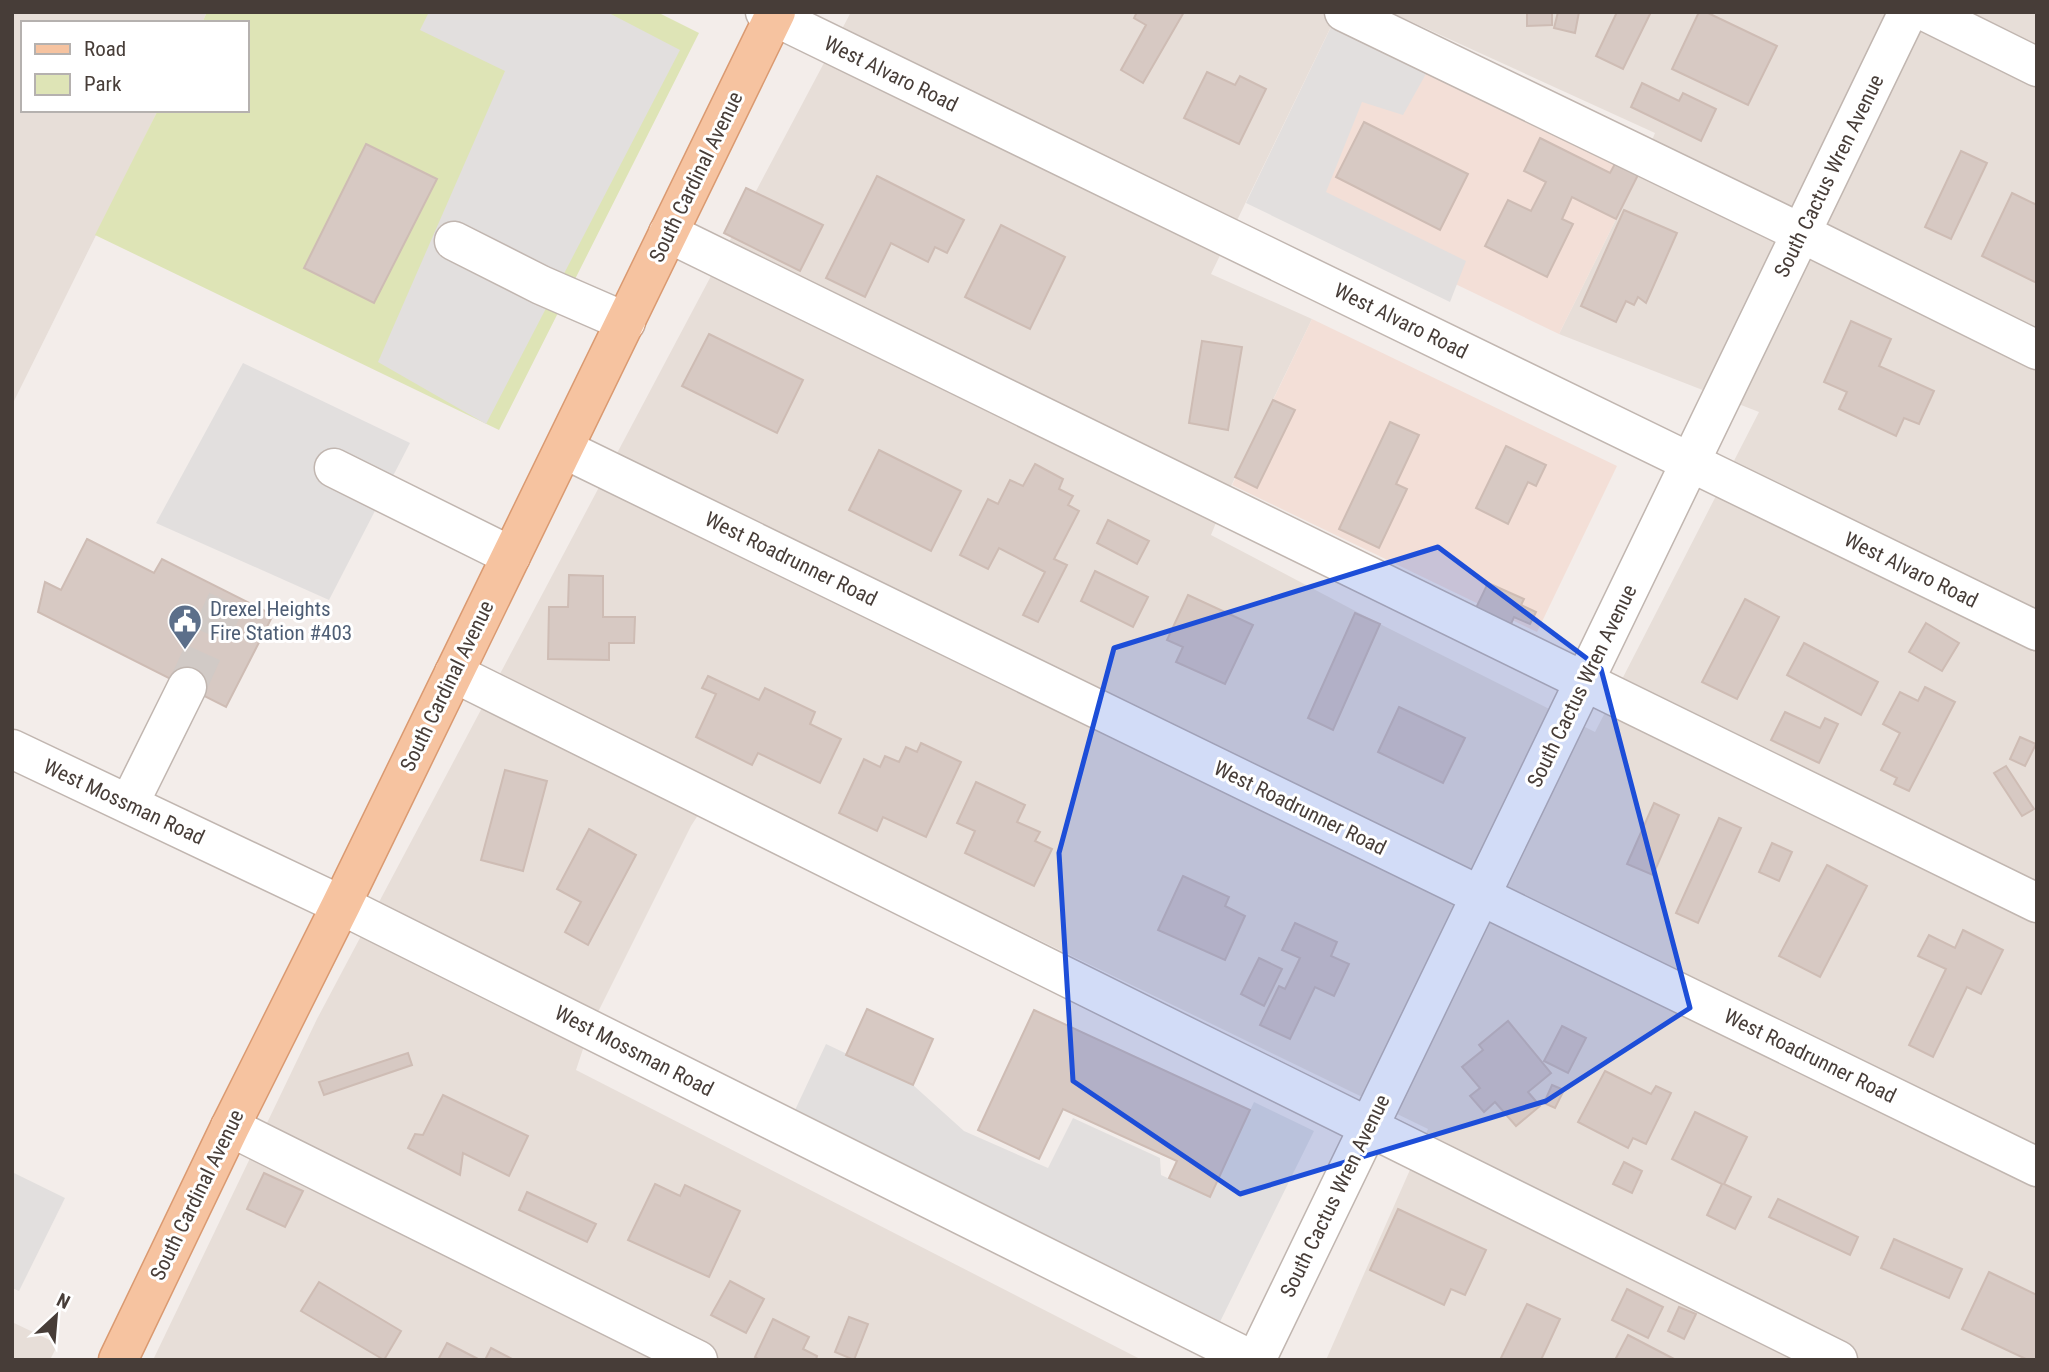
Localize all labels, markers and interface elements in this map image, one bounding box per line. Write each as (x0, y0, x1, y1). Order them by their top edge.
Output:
legend (21, 21, 248, 112)
street label: West Alvaro Road (820, 31, 962, 117)
text: Road (84, 37, 126, 61)
street label: South Cactus Wren Avenue (1769, 71, 1889, 281)
text: Park (84, 72, 122, 96)
street label: South Cardinal Avenue (644, 88, 748, 266)
street label: West Alvaro Road (1330, 278, 1472, 364)
street label: West Roadrunner Road (701, 507, 881, 611)
street label: West Alvaro Road (1840, 527, 1982, 613)
street label: South Cactus Wren Avenue (1522, 581, 1642, 791)
place label: Drexel Heights Fire Station #403 (210, 597, 352, 645)
street label: South Cardinal Avenue (395, 597, 499, 775)
public building icon: Drexel Heights Fire Station #403 (166, 602, 204, 651)
street label: West Mossman Road (40, 754, 208, 850)
street label: West Roadrunner Road (1210, 756, 1390, 860)
street label: West Mossman Road (551, 1001, 717, 1101)
street label: West Roadrunner Road (1720, 1004, 1900, 1108)
street label: South Cactus Wren Avenue (1275, 1091, 1395, 1301)
street label: South Cardinal Avenue (145, 1106, 249, 1284)
north arrow (21, 1281, 91, 1351)
text: N (53, 1288, 74, 1314)

